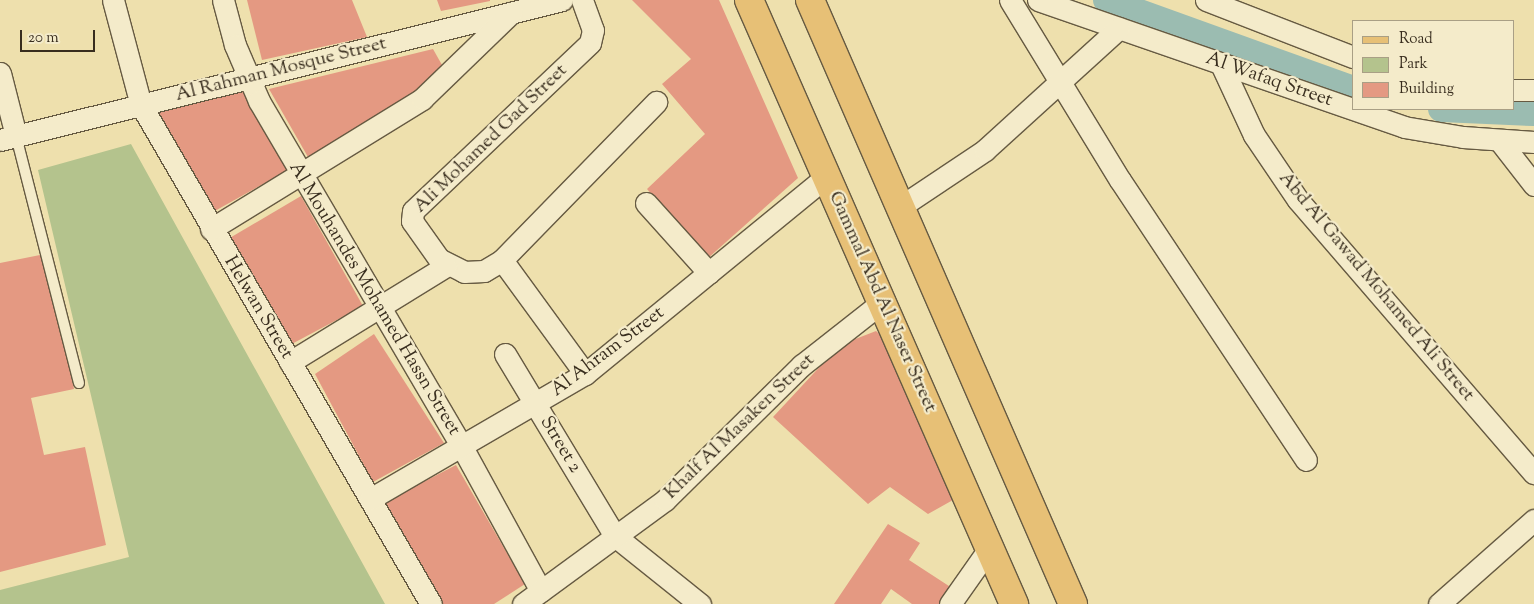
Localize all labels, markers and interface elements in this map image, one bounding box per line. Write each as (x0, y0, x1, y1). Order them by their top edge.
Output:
scale bar (22, 20, 98, 52)
legend (1352, 20, 1514, 110)
text: 20 m (28, 28, 59, 49)
text: Road (1399, 29, 1433, 50)
street label: Al Rahman Mosque Street (173, 33, 389, 107)
street label: Al Wafaq Street (1203, 48, 1335, 112)
text: Park (1399, 54, 1428, 75)
street label: Ali Mohamed Gad Street (409, 60, 573, 218)
text: Building (1399, 79, 1454, 100)
street label: Al Mouhandes Mohamed Hassn Street (283, 158, 465, 440)
street label: Abd Al Gawad Mohamed Ali Street (1273, 168, 1479, 406)
street label: Gammal Abd Al Naser Street (823, 188, 941, 416)
street label: Helwan Street (218, 252, 298, 364)
street label: Al Ahram Street (547, 302, 669, 402)
street label: Khalf Al Masaken Street (660, 349, 820, 505)
street label: Street 2 (534, 413, 586, 477)

